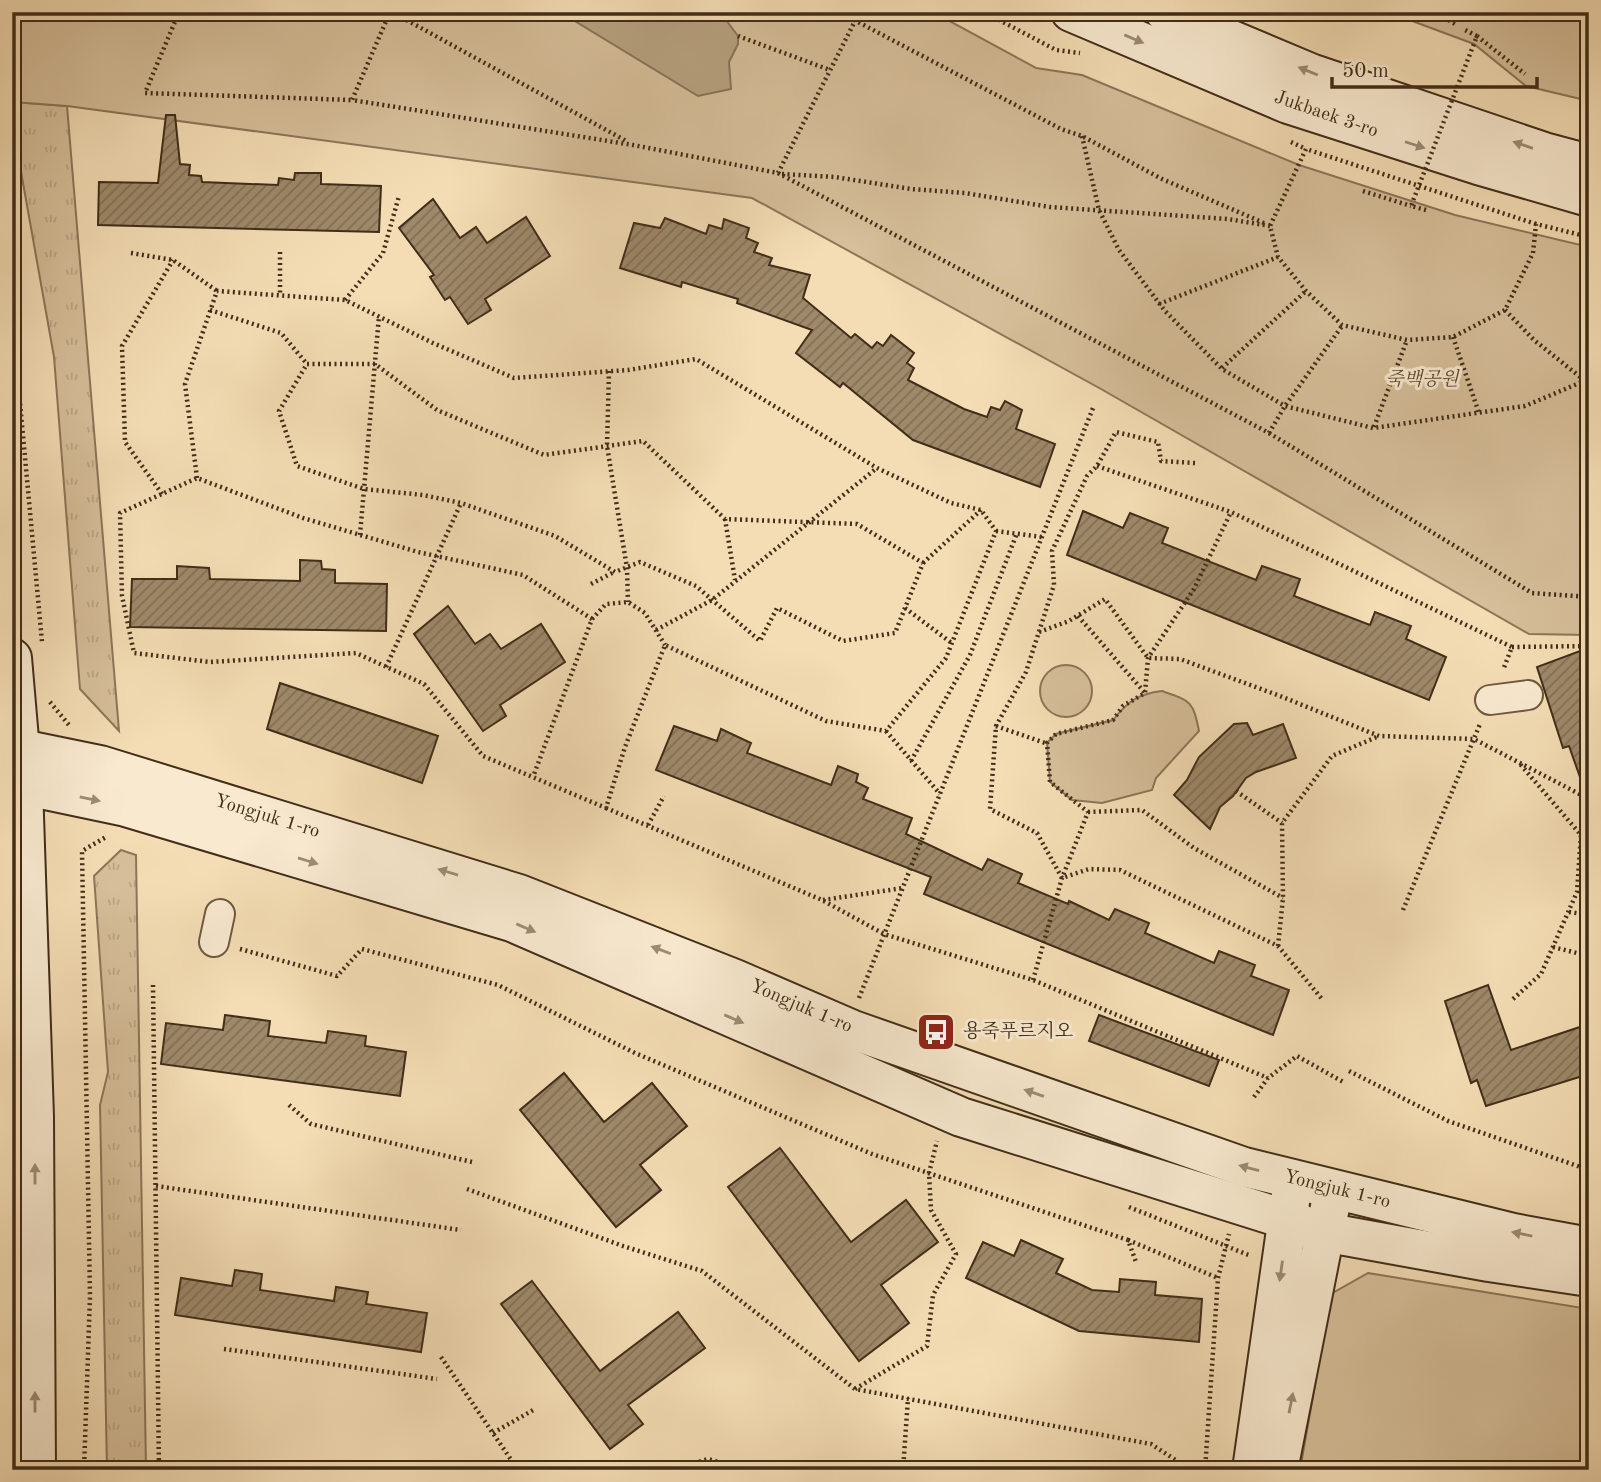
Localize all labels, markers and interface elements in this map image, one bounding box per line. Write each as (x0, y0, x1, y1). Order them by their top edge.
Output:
one-way arrow (1124, 33, 1144, 45)
scale bar (1332, 46, 1536, 90)
text: 50 m (1342, 61, 1389, 82)
one-way arrow (1297, 66, 1318, 77)
street label: Jukbaek 3-ro (1272, 88, 1380, 142)
one-way arrow (1513, 139, 1534, 150)
one-way arrow (1405, 140, 1426, 151)
park label: 죽백공원 (1385, 368, 1460, 390)
street label: Yongjuk 1-ro (212, 792, 322, 842)
one-way arrow (79, 794, 101, 805)
one-way arrow (298, 857, 319, 867)
one-way arrow (437, 867, 458, 877)
one-way arrow (515, 923, 536, 934)
one-way arrow (651, 945, 672, 956)
street label: Yongjuk 1-ro (747, 977, 855, 1037)
bus stop icon: 용죽푸르지오 (915, 1011, 957, 1053)
one-way arrow (724, 1013, 744, 1025)
place label: 용죽푸르지오 (963, 1021, 1073, 1042)
one-way arrow (1023, 1087, 1044, 1098)
one-way arrow (1238, 1162, 1260, 1173)
one-way arrow (29, 1163, 41, 1185)
street label: Yongjuk 1-ro (1282, 1168, 1392, 1212)
one-way arrow (1511, 1229, 1533, 1240)
one-way arrow (1275, 1260, 1286, 1282)
one-way arrow (29, 1390, 41, 1412)
one-way arrow (1285, 1392, 1296, 1414)

